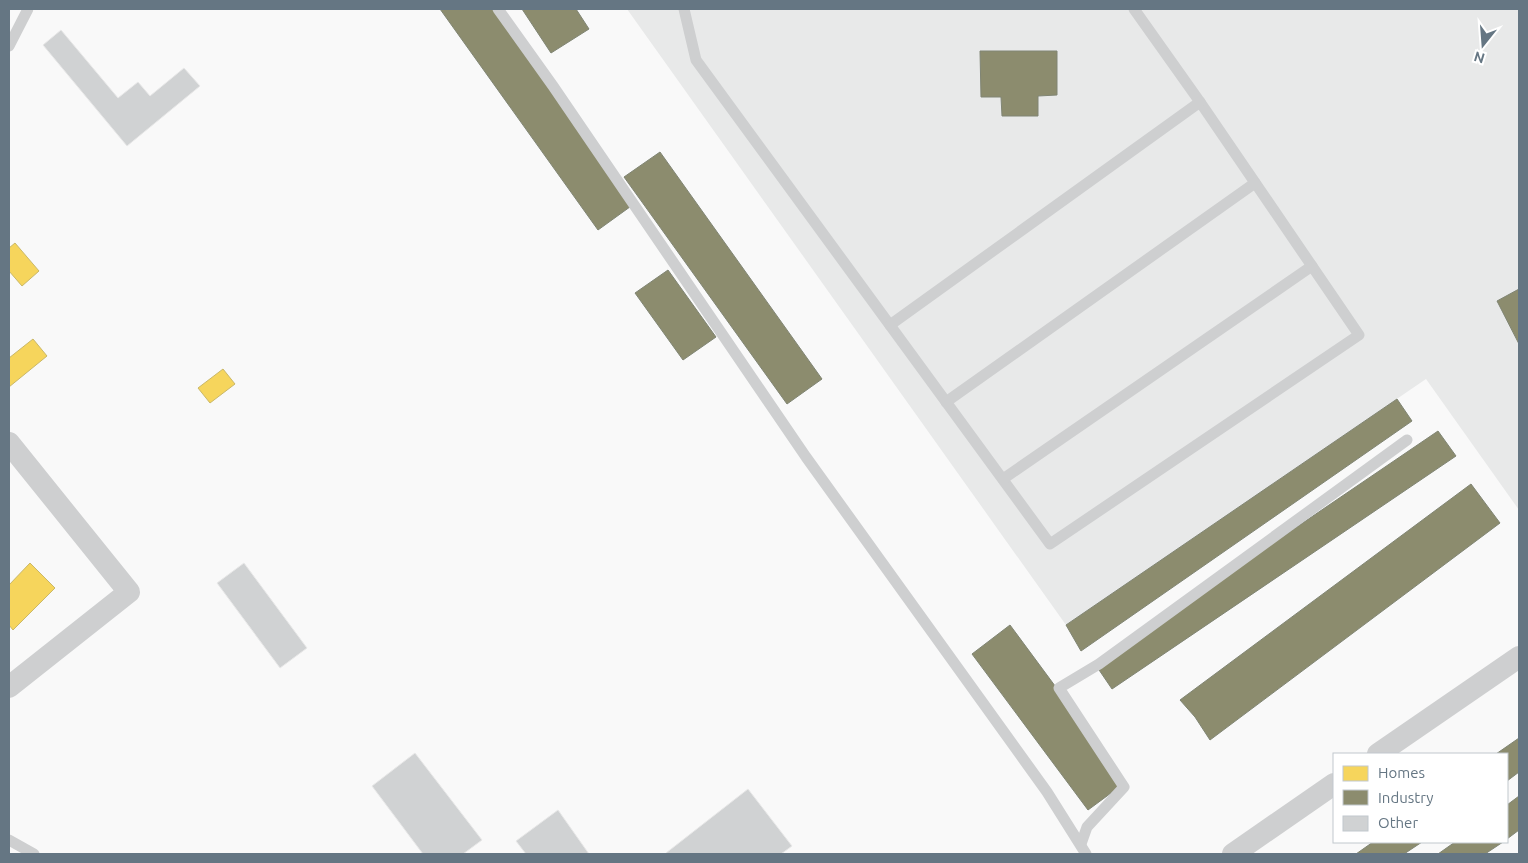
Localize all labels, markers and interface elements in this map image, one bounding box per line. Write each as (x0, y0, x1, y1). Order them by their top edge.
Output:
north arrow (1458, 20, 1508, 70)
text: N (1472, 48, 1487, 67)
legend (1333, 753, 1508, 843)
text: Homes (1378, 764, 1425, 781)
text: Industry (1378, 789, 1433, 806)
text: Other (1378, 814, 1418, 831)

